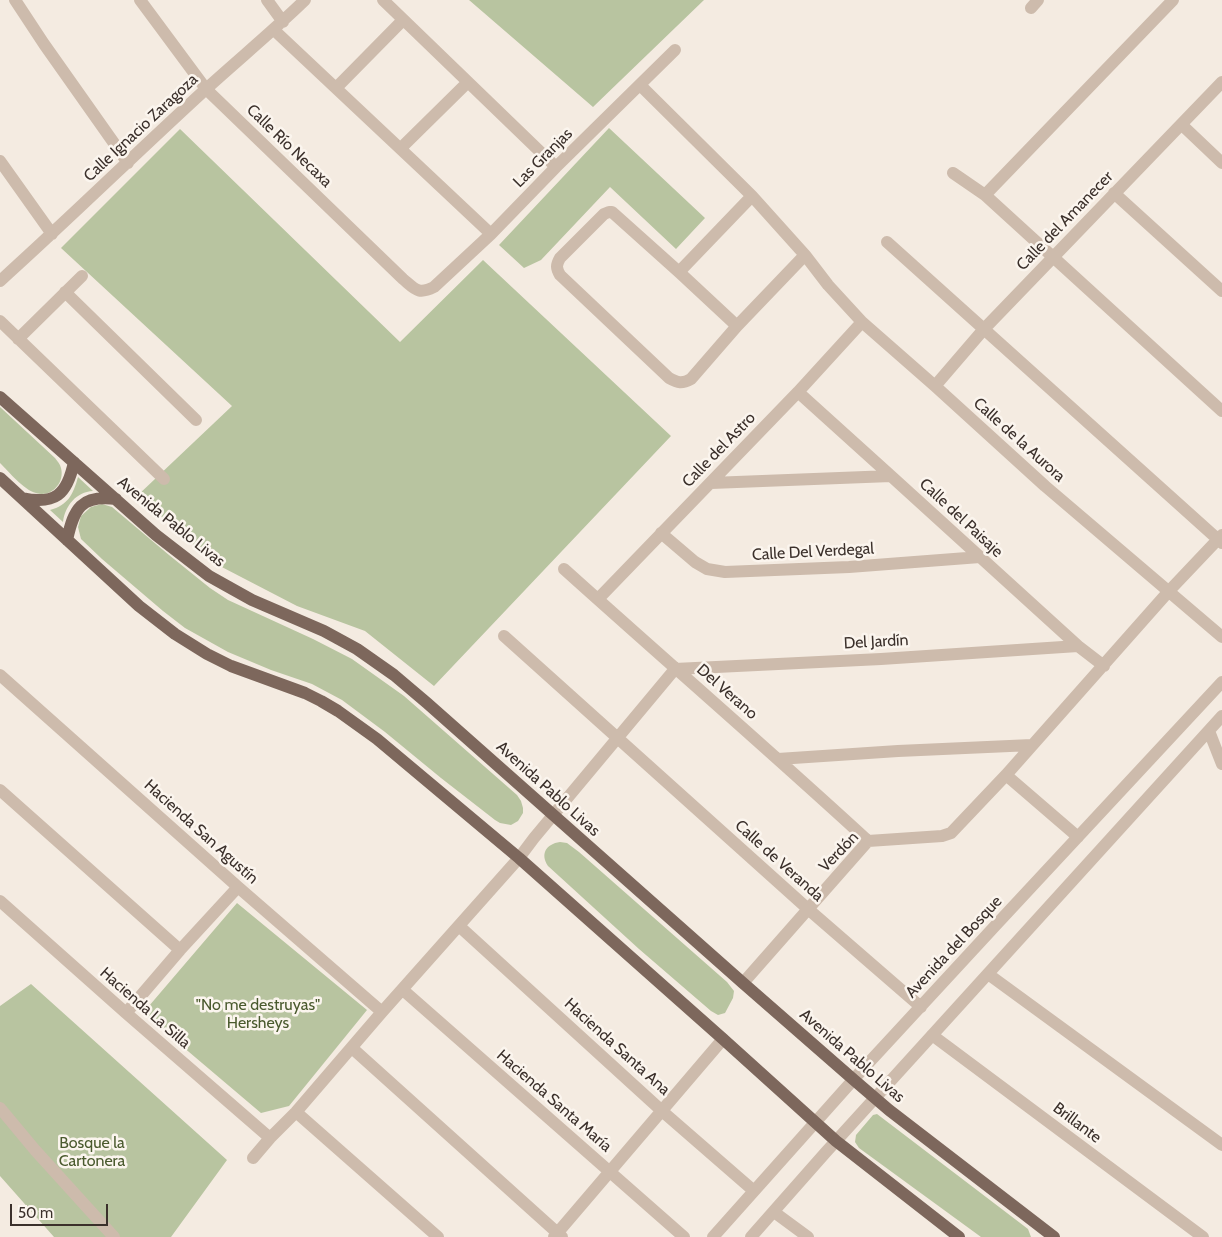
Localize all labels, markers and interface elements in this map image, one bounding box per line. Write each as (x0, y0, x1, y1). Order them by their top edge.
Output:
street label: Calle Ignacio Zaragoza (80, 70, 202, 186)
street label: Calle Río Necaxa (242, 100, 336, 192)
street label: Las Granjas (509, 124, 577, 192)
street label: Calle del Amanecer (1013, 167, 1117, 275)
street label: Calle de la Aurora (969, 394, 1069, 486)
street label: Calle del Astro (678, 409, 760, 491)
street label: Avenida Pablo Livas (113, 473, 229, 571)
street label: Calle del Paisaje (915, 474, 1007, 562)
street label: Calle Del Verdegal (751, 539, 875, 565)
street label: Del Jardín (843, 631, 909, 653)
street label: Del Verano (693, 660, 761, 724)
street label: Avenida Pablo Livas (492, 737, 604, 841)
street label: Hacienda San Agustín (140, 776, 262, 888)
street label: Calle de Veranda (731, 816, 827, 906)
street label: Verdón (815, 828, 863, 876)
street label: Avenida del Bosque (902, 892, 1006, 1002)
street label: Hacienda La Silla (96, 963, 194, 1053)
street label: Hacienda Santa Ana (560, 994, 674, 1100)
park label: "No me destruyas" Hersheys (196, 995, 320, 1033)
street label: Avenida Pablo Livas (796, 1005, 908, 1107)
street label: Hacienda Santa María (493, 1046, 615, 1156)
street label: Brillante (1049, 1099, 1105, 1147)
park label: Bosque la Cartonera (59, 1133, 125, 1171)
scale bar (12, 1194, 110, 1226)
text: 50 m (18, 1204, 53, 1222)

